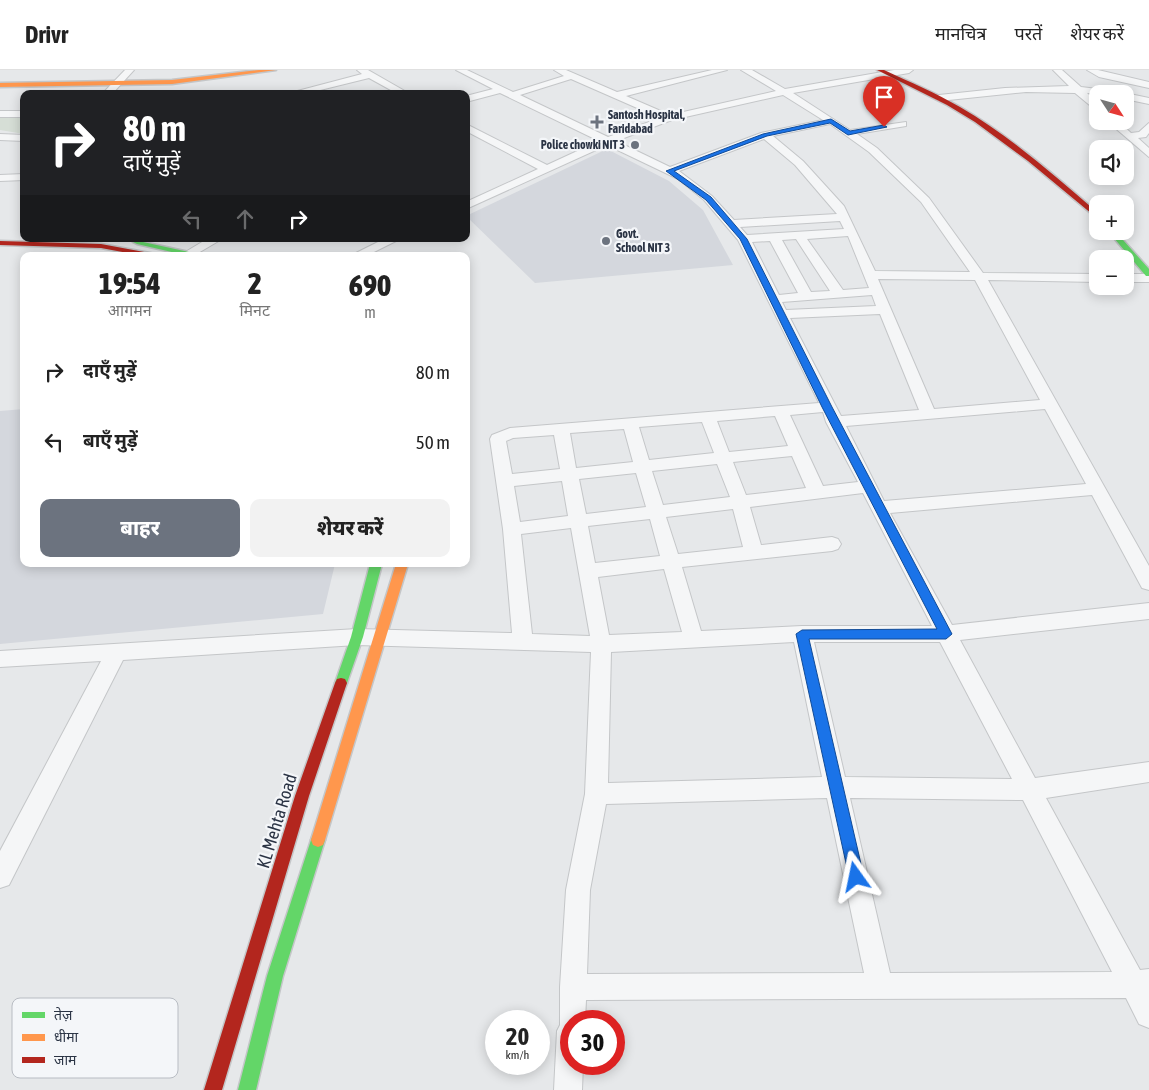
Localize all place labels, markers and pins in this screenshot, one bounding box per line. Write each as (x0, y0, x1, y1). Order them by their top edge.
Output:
pin (863, 76, 905, 127)
place label: Santosh Hospital, Faridabad (608, 108, 685, 136)
marker: Santosh Hospital, Faridabad (590, 115, 604, 129)
place label: Police chowki NIT 3 (541, 138, 625, 152)
marker: Police chowki NIT 3 (629, 139, 641, 151)
place label: Govt. School NIT 3 (616, 227, 670, 255)
marker: Govt. School NIT 3 (600, 235, 612, 247)

